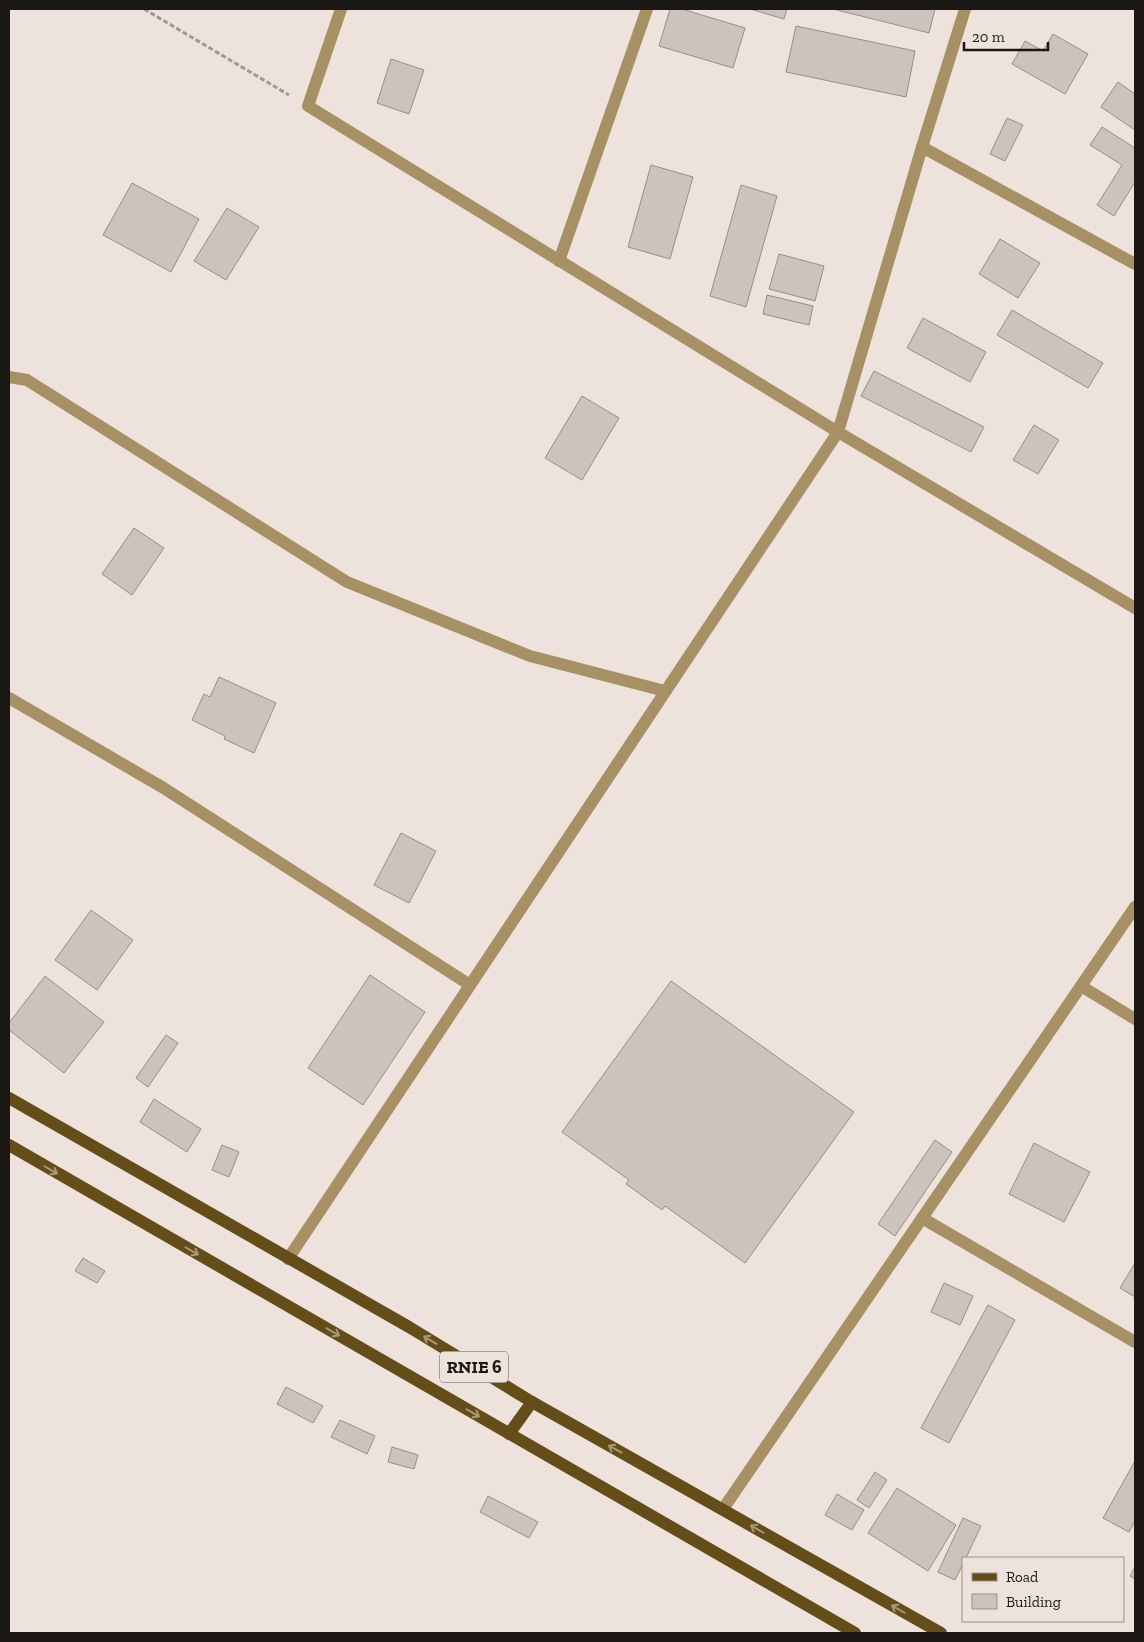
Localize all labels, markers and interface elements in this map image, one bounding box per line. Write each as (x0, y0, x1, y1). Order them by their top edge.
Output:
scale bar (964, 20, 1048, 52)
text: 20 m (972, 28, 1005, 46)
one-way arrow (43, 1165, 58, 1175)
one-way arrow (184, 1246, 199, 1256)
one-way arrow (325, 1327, 339, 1337)
one-way arrow (424, 1335, 438, 1345)
road number: RNIE 6 (440, 1351, 508, 1382)
one-way arrow (466, 1409, 480, 1419)
one-way arrow (608, 1444, 623, 1454)
one-way arrow (750, 1523, 765, 1533)
legend (962, 1557, 1124, 1622)
text: Road (1006, 1568, 1039, 1586)
text: Building (1006, 1593, 1061, 1611)
one-way arrow (891, 1604, 906, 1614)

